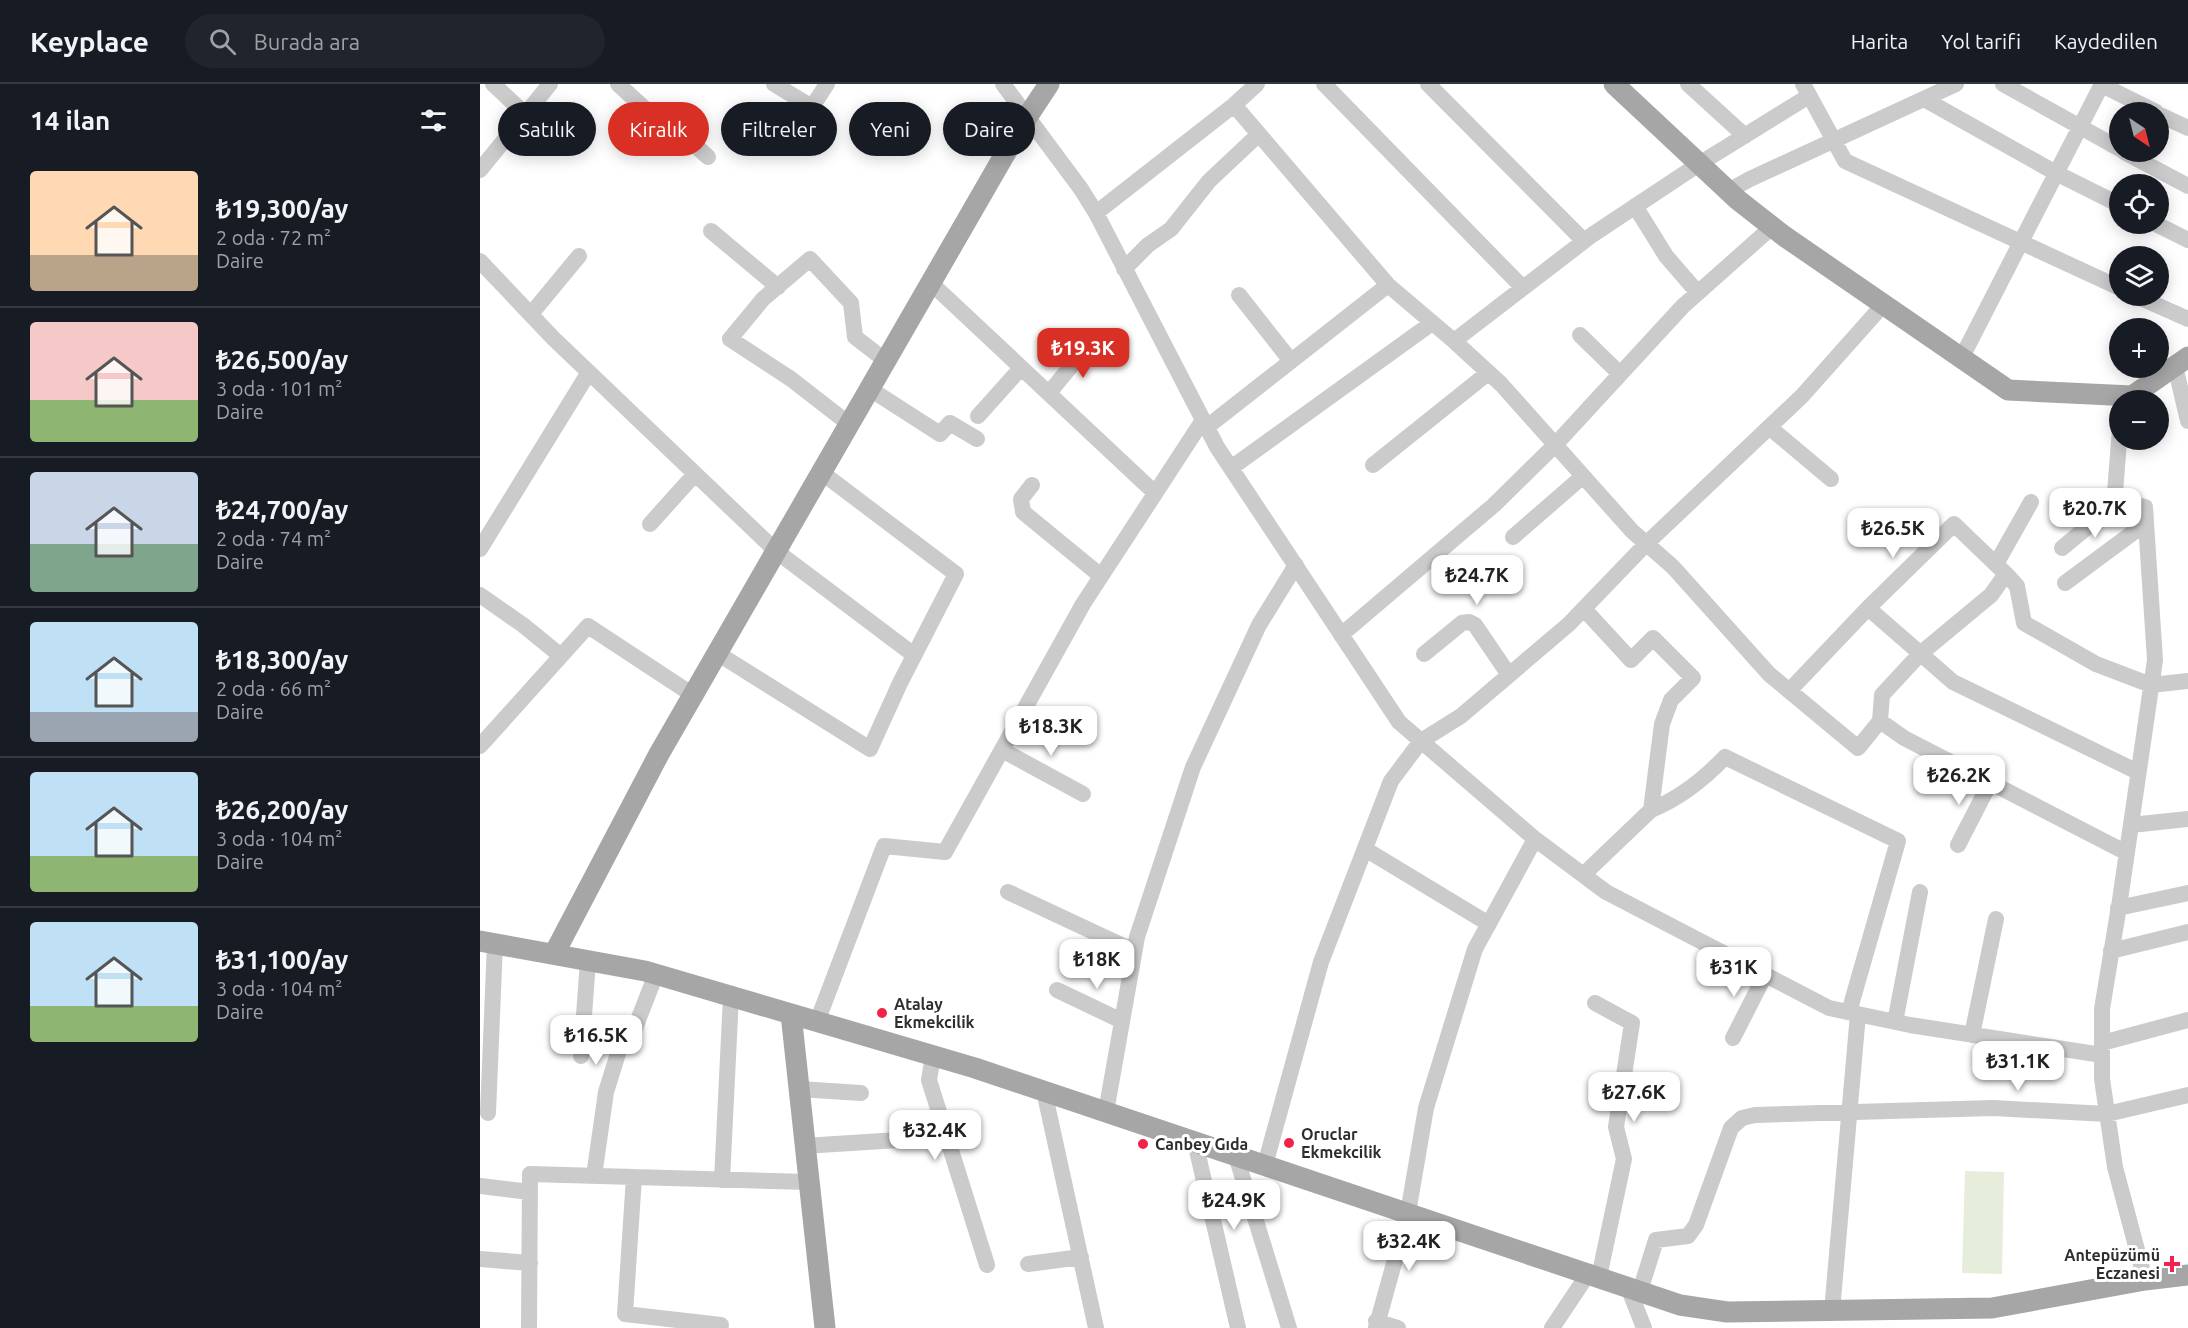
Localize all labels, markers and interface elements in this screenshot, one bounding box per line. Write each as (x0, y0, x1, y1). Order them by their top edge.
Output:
search box (185, 14, 605, 68)
icon: search (206, 25, 239, 58)
text: Keyplace (30, 26, 149, 57)
text: Burada ara (254, 29, 360, 54)
text: Harita (1851, 29, 1908, 53)
text: Yol tarifi (1941, 29, 2021, 53)
text: Kaydedilen (2054, 29, 2158, 53)
chip: Satılık (498, 102, 596, 156)
chip: Kiralık (608, 102, 709, 156)
chip: Filtreler (721, 102, 837, 156)
chip: Yeni (849, 102, 931, 156)
chip: Daire (943, 102, 1035, 156)
north arrow (2109, 102, 2169, 162)
map controls (2109, 102, 2169, 450)
icon: filters (417, 104, 450, 137)
text: 14 ilan (30, 106, 110, 135)
button: locate (2109, 174, 2169, 234)
text: ₺19,300/ay (216, 194, 348, 223)
icon: home (78, 195, 150, 267)
text: 2 oda · 72 m² (216, 226, 331, 249)
button: layers (2109, 246, 2169, 306)
text: Daire (216, 249, 264, 272)
button: + (2109, 318, 2169, 378)
pin: ₺19.3K (1034, 328, 1132, 379)
text: ₺19.3K (1051, 336, 1115, 359)
text: ₺26,500/ay (216, 345, 348, 374)
icon: home (78, 346, 150, 418)
text: 3 oda · 101 m² (216, 377, 342, 400)
button: − (2109, 390, 2169, 450)
text: Daire (216, 400, 264, 423)
pin: ₺20.7K (2046, 488, 2144, 539)
text: ₺24,700/ay (216, 495, 348, 524)
icon: home (78, 496, 150, 568)
text: ₺20.7K (2063, 496, 2127, 519)
pin: ₺26.5K (1844, 508, 1942, 559)
text: ₺26.5K (1861, 516, 1925, 539)
text: 2 oda · 74 m² (216, 527, 331, 550)
text: Daire (216, 550, 264, 573)
pin: ₺24.7K (1428, 555, 1526, 606)
text: ₺24.7K (1445, 563, 1509, 586)
text: ₺18,300/ay (216, 645, 348, 674)
icon: home (78, 646, 150, 718)
text: 2 oda · 66 m² (216, 677, 331, 700)
text: Daire (216, 700, 264, 723)
pin: ₺18.3K (1002, 706, 1100, 757)
text: ₺18.3K (1019, 714, 1083, 737)
pin: ₺26.2K (1910, 755, 2008, 806)
text: ₺26.2K (1927, 763, 1991, 786)
text: ₺26,200/ay (216, 795, 348, 824)
icon: home (78, 796, 150, 868)
text: 3 oda · 104 m² (216, 827, 342, 850)
text: Daire (216, 850, 264, 873)
pin: ₺18K (1061, 939, 1133, 990)
text: ₺31,100/ay (216, 945, 348, 974)
icon: home (78, 946, 150, 1018)
text: ₺18K (1073, 947, 1121, 970)
pin: ₺31K (1698, 947, 1770, 998)
text: ₺31K (1710, 955, 1758, 978)
text: 3 oda · 104 m² (216, 977, 342, 1000)
place label: Atalay Ekmekcilik (894, 995, 975, 1031)
text: Daire (216, 1000, 264, 1023)
marker: Atalay Ekmekcilik (875, 1006, 889, 1020)
pin: ₺16.5K (547, 1015, 645, 1066)
text: ₺16.5K (564, 1023, 628, 1046)
pin: ₺31.1K (1969, 1041, 2067, 1092)
text: ₺31.1K (1986, 1049, 2050, 1072)
pin: ₺27.6K (1585, 1072, 1683, 1123)
text: ₺27.6K (1602, 1080, 1666, 1103)
pin: ₺32.4K (886, 1110, 984, 1161)
text: ₺32.4K (903, 1118, 967, 1141)
place label: Oruclar Ekmekcilik (1301, 1125, 1382, 1161)
place label: Canbey Gıda (1155, 1135, 1248, 1153)
marker: Oruclar Ekmekcilik (1282, 1136, 1296, 1150)
marker: Canbey Gıda (1136, 1137, 1150, 1151)
pin: ₺24.9K (1185, 1180, 1283, 1231)
text: ₺24.9K (1202, 1188, 1266, 1211)
pin: ₺32.4K (1360, 1221, 1458, 1272)
text: ₺32.4K (1377, 1229, 1441, 1252)
place label: Antepüzümü Eczanesi (2064, 1246, 2160, 1282)
marker: Antepüzümü Eczanesi (2165, 1257, 2179, 1271)

